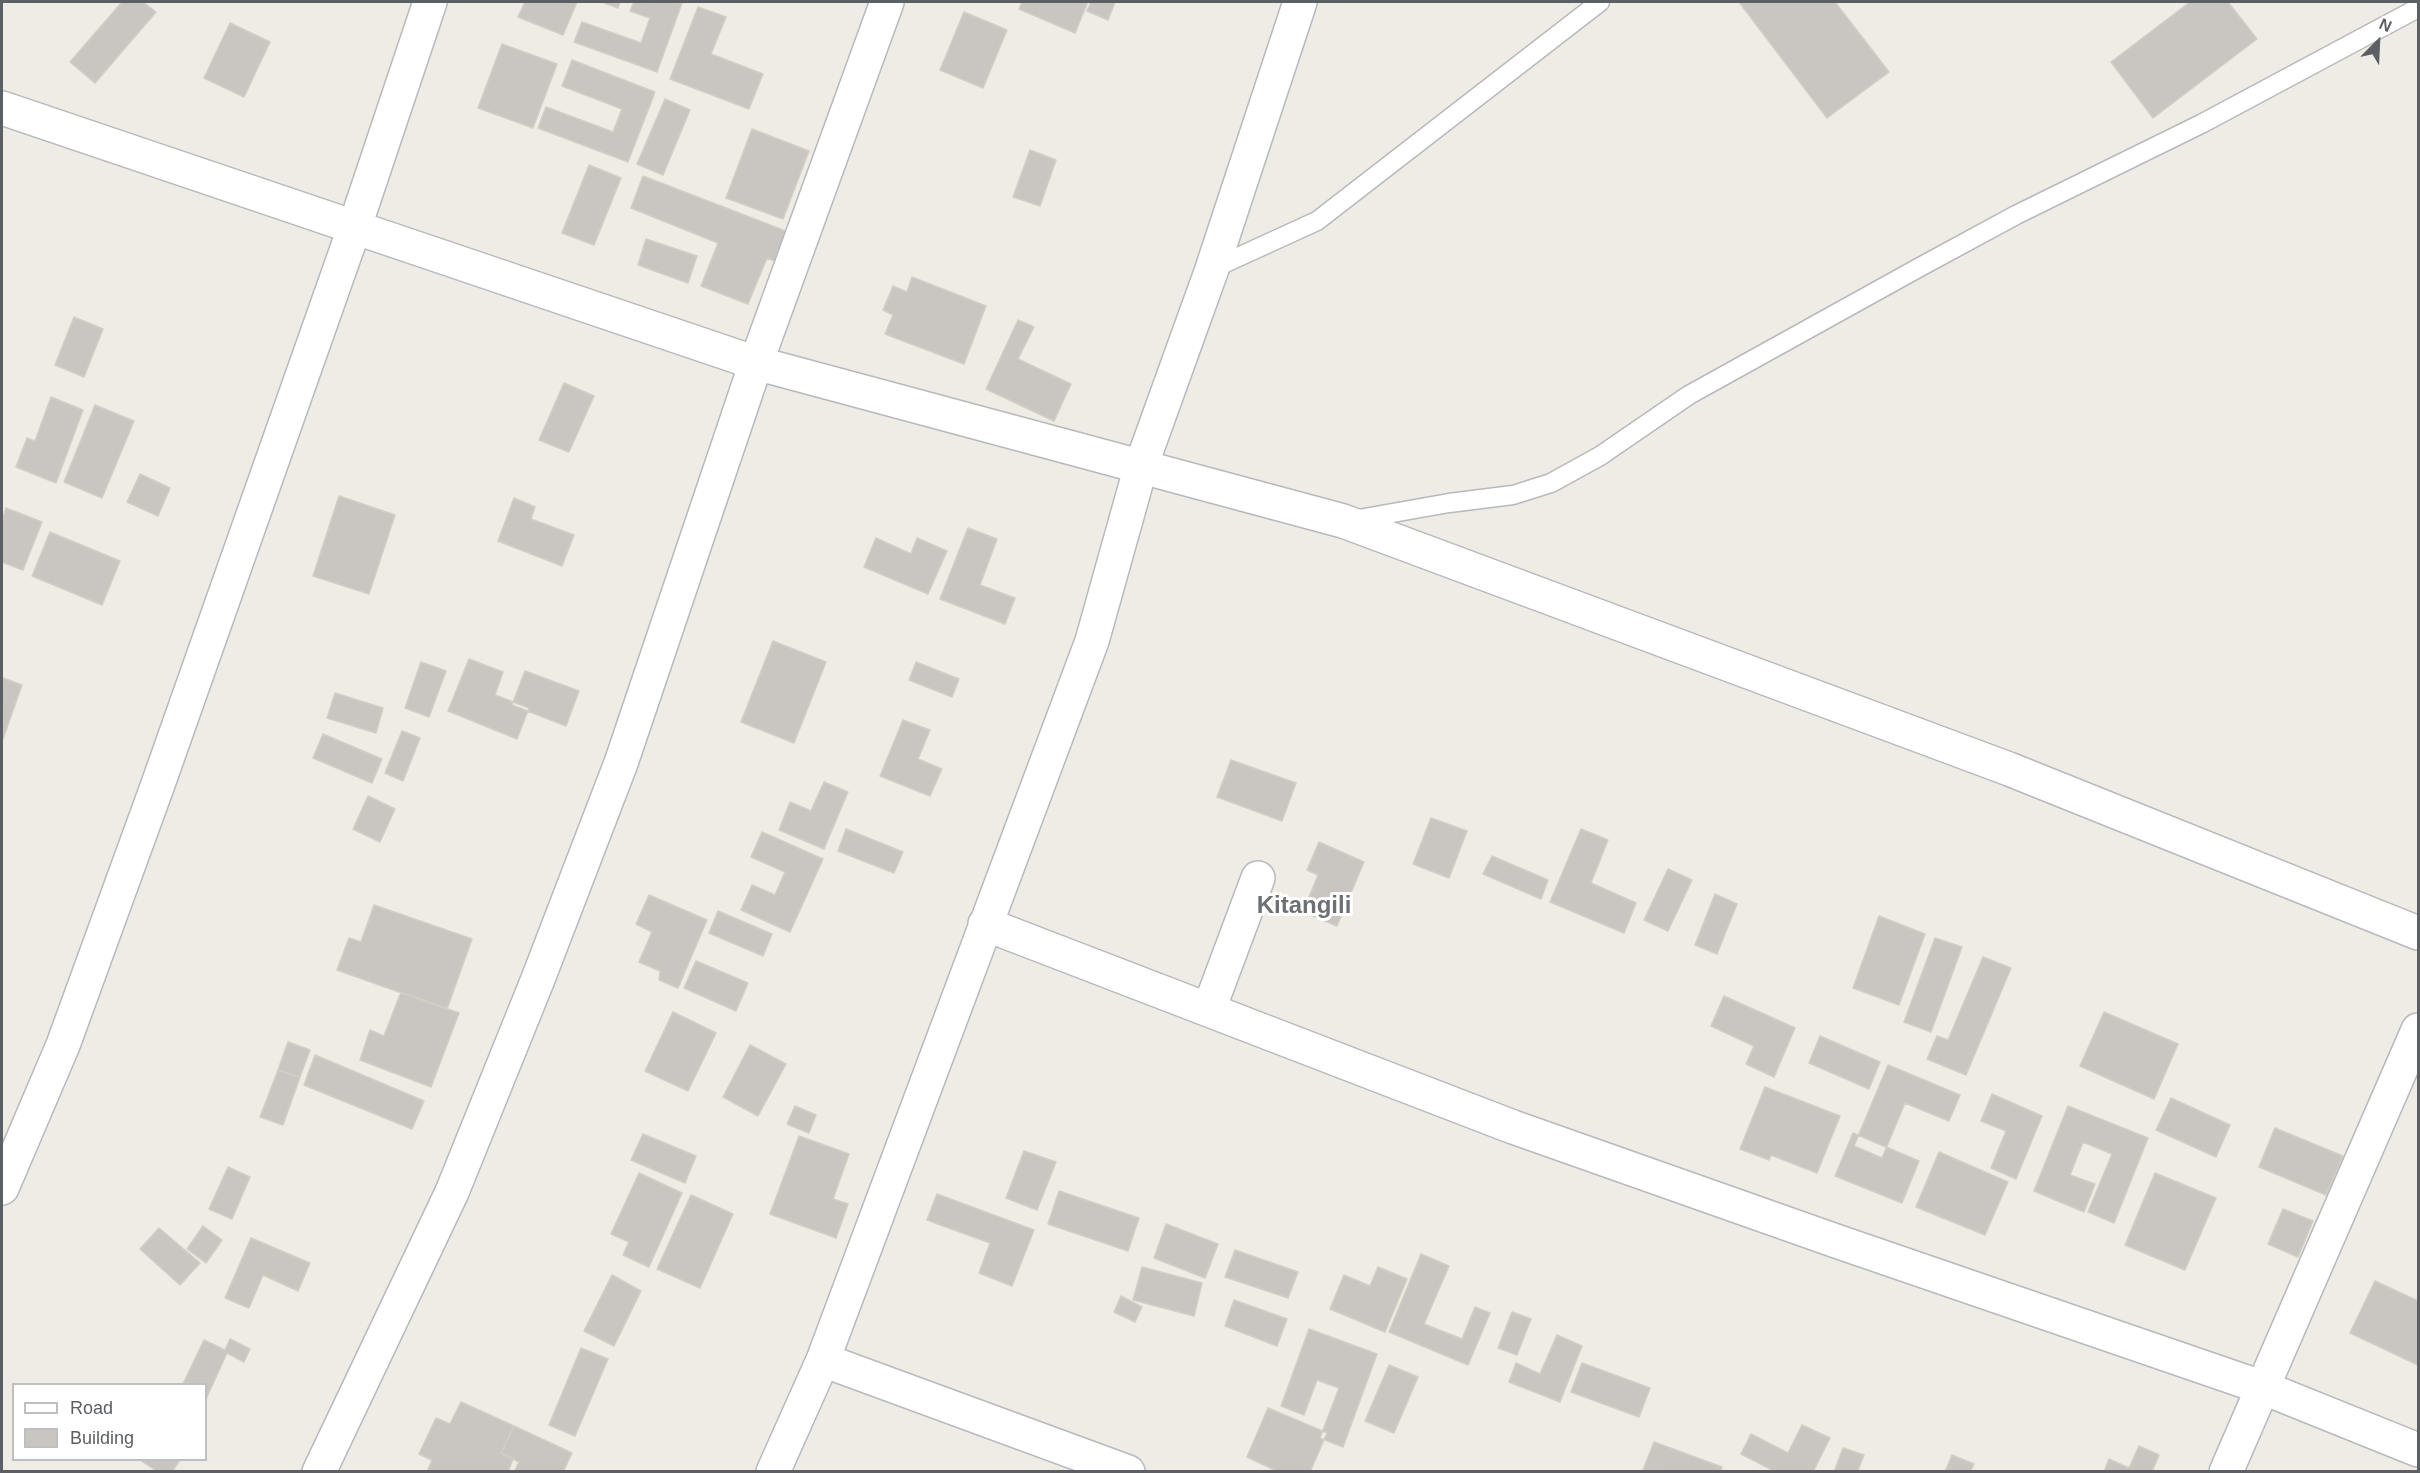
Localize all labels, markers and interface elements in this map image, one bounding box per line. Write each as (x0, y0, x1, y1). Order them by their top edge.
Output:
north arrow (2348, 12, 2408, 72)
text: N (2377, 15, 2394, 35)
district label: Kitangili (1257, 892, 1351, 920)
legend (12, 1383, 207, 1461)
text: Road (70, 1398, 113, 1418)
text: Building (70, 1428, 134, 1448)

